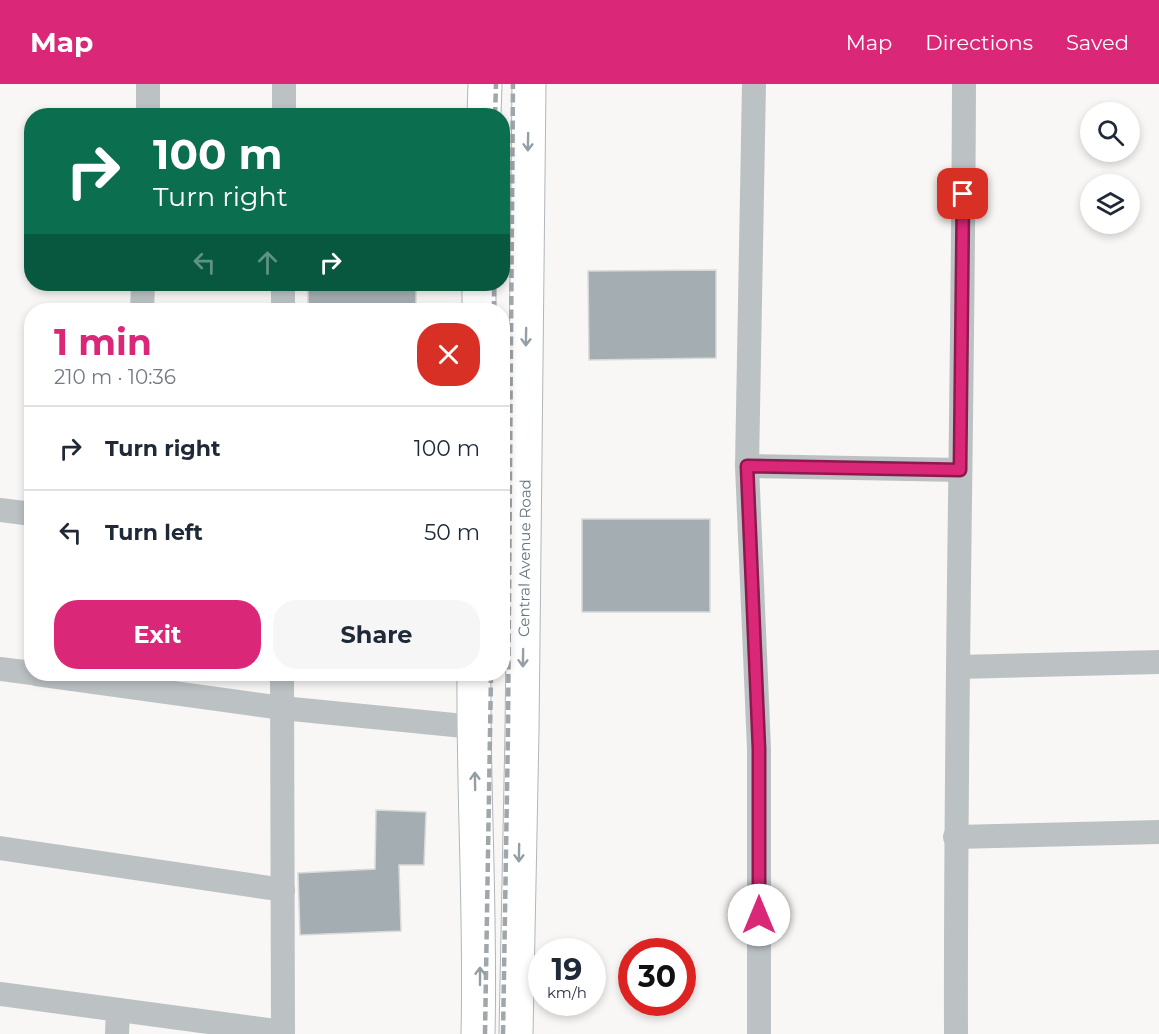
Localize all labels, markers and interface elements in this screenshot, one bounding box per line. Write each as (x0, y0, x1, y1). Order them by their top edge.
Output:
text: Map (30, 25, 93, 59)
text: Map (846, 30, 892, 55)
text: Directions (925, 30, 1033, 55)
text: Saved (1066, 30, 1129, 55)
map controls (1080, 102, 1140, 234)
button: search (1080, 102, 1140, 162)
text: 100 m (153, 128, 282, 180)
icon: right (54, 132, 132, 210)
one-way arrow (522, 132, 534, 152)
pin (937, 168, 988, 219)
button: layers (1080, 174, 1140, 234)
icon: arrive (946, 177, 979, 210)
text: Turn right (153, 180, 288, 213)
icon: left (188, 246, 221, 279)
icon: ahead (251, 246, 284, 279)
icon: right (314, 246, 347, 279)
text: 1 min (54, 320, 152, 364)
button: close (417, 323, 480, 386)
one-way arrow (520, 327, 532, 347)
text: 210 m · 10:36 (54, 365, 176, 389)
icon: right (54, 432, 87, 465)
text: Turn right (105, 435, 220, 462)
text: 100 m (414, 435, 480, 462)
street label: Central Avenue Road (514, 479, 534, 637)
icon: left (54, 516, 87, 549)
text: Turn left (105, 519, 203, 546)
text: 50 m (424, 519, 480, 546)
button: Exit (54, 600, 261, 669)
button: Share (273, 600, 480, 669)
one-way arrow (517, 648, 529, 668)
one-way arrow (469, 771, 481, 791)
one-way arrow (513, 843, 525, 863)
position arrow (727, 883, 791, 947)
speed limit sign: 30 (618, 938, 696, 1016)
text: 19 (552, 951, 582, 988)
one-way arrow (474, 966, 486, 986)
text: km/h (547, 983, 587, 1002)

